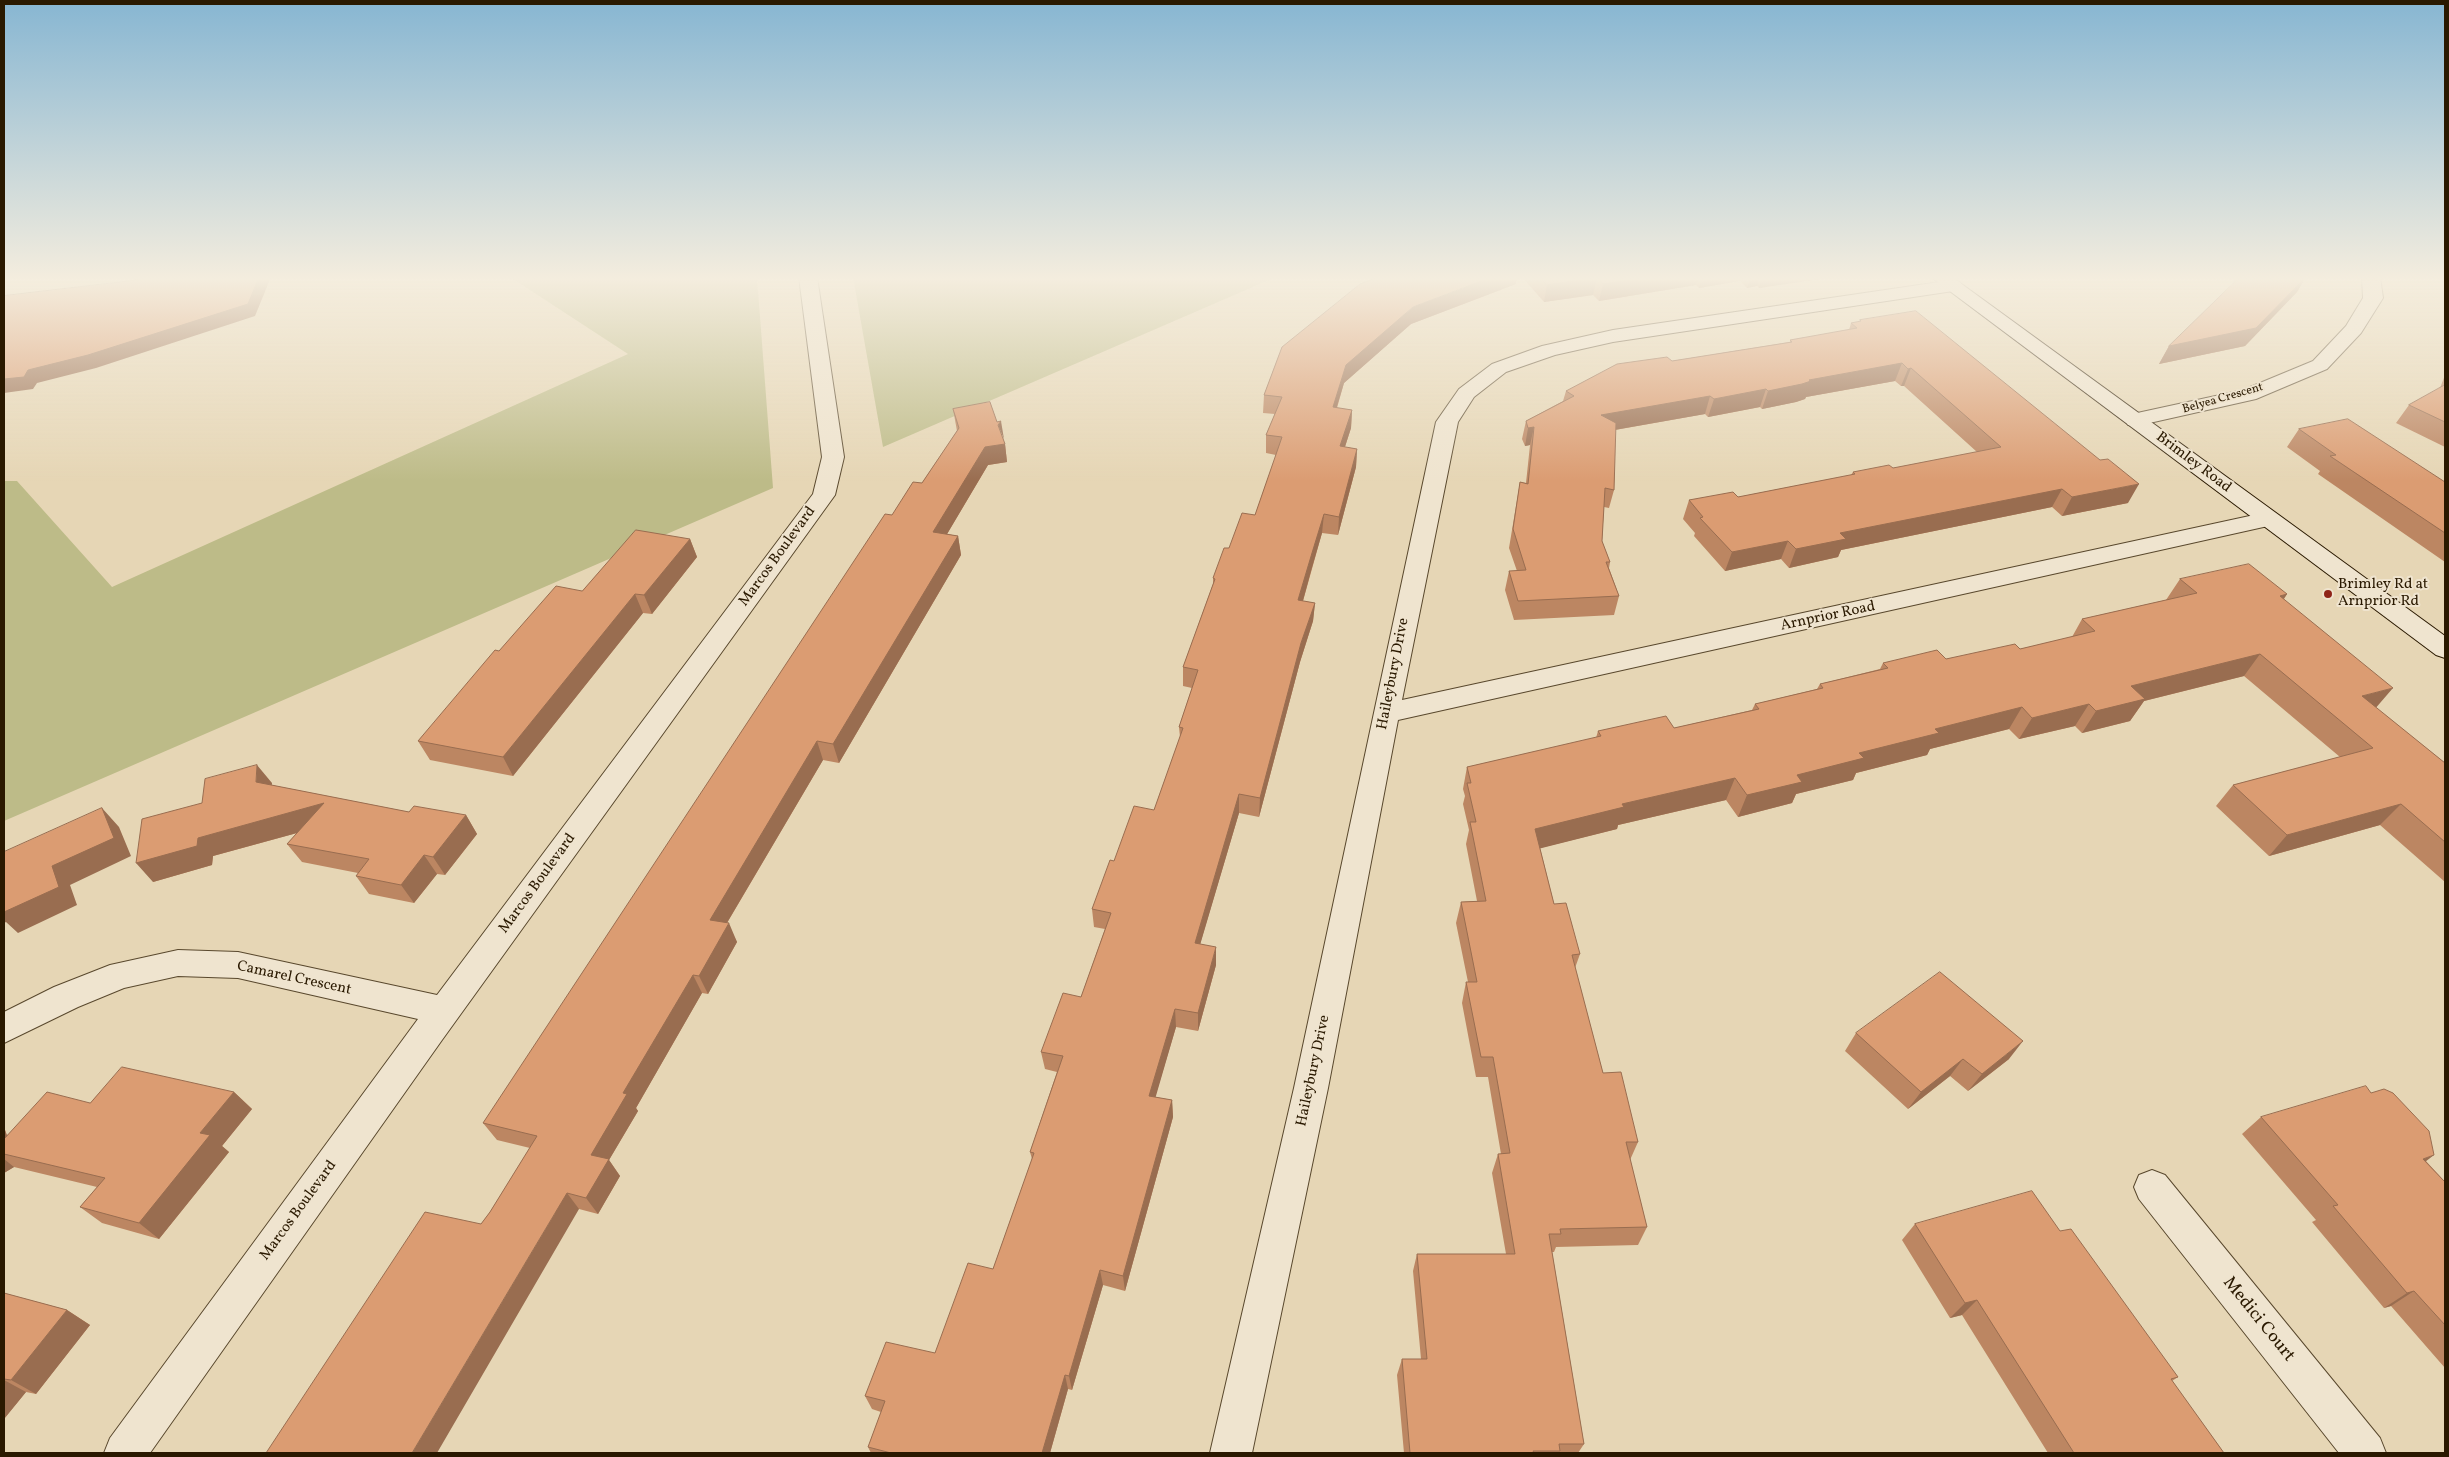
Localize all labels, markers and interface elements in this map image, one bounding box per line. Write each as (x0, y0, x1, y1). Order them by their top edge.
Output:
street label: Belyea Crescent (2181, 381, 2265, 417)
street label: Brimley Road (2152, 429, 2234, 497)
street label: Marcos Boulevard (736, 503, 820, 611)
place label: Brimley Rd at Arnprior Rd (2338, 576, 2428, 611)
marker: Brimley Rd at Arnprior Rd (2322, 588, 2334, 600)
street label: Arnprior Road (1779, 598, 1877, 636)
street label: Haileybury Drive (1374, 617, 1414, 731)
street label: Marcos Boulevard (496, 830, 580, 938)
street label: Camarel Crescent (235, 958, 353, 1000)
street label: Haileybury Drive (1293, 1014, 1335, 1128)
street label: Marcos Boulevard (257, 1157, 341, 1265)
street label: Medici Court (2217, 1273, 2299, 1367)

